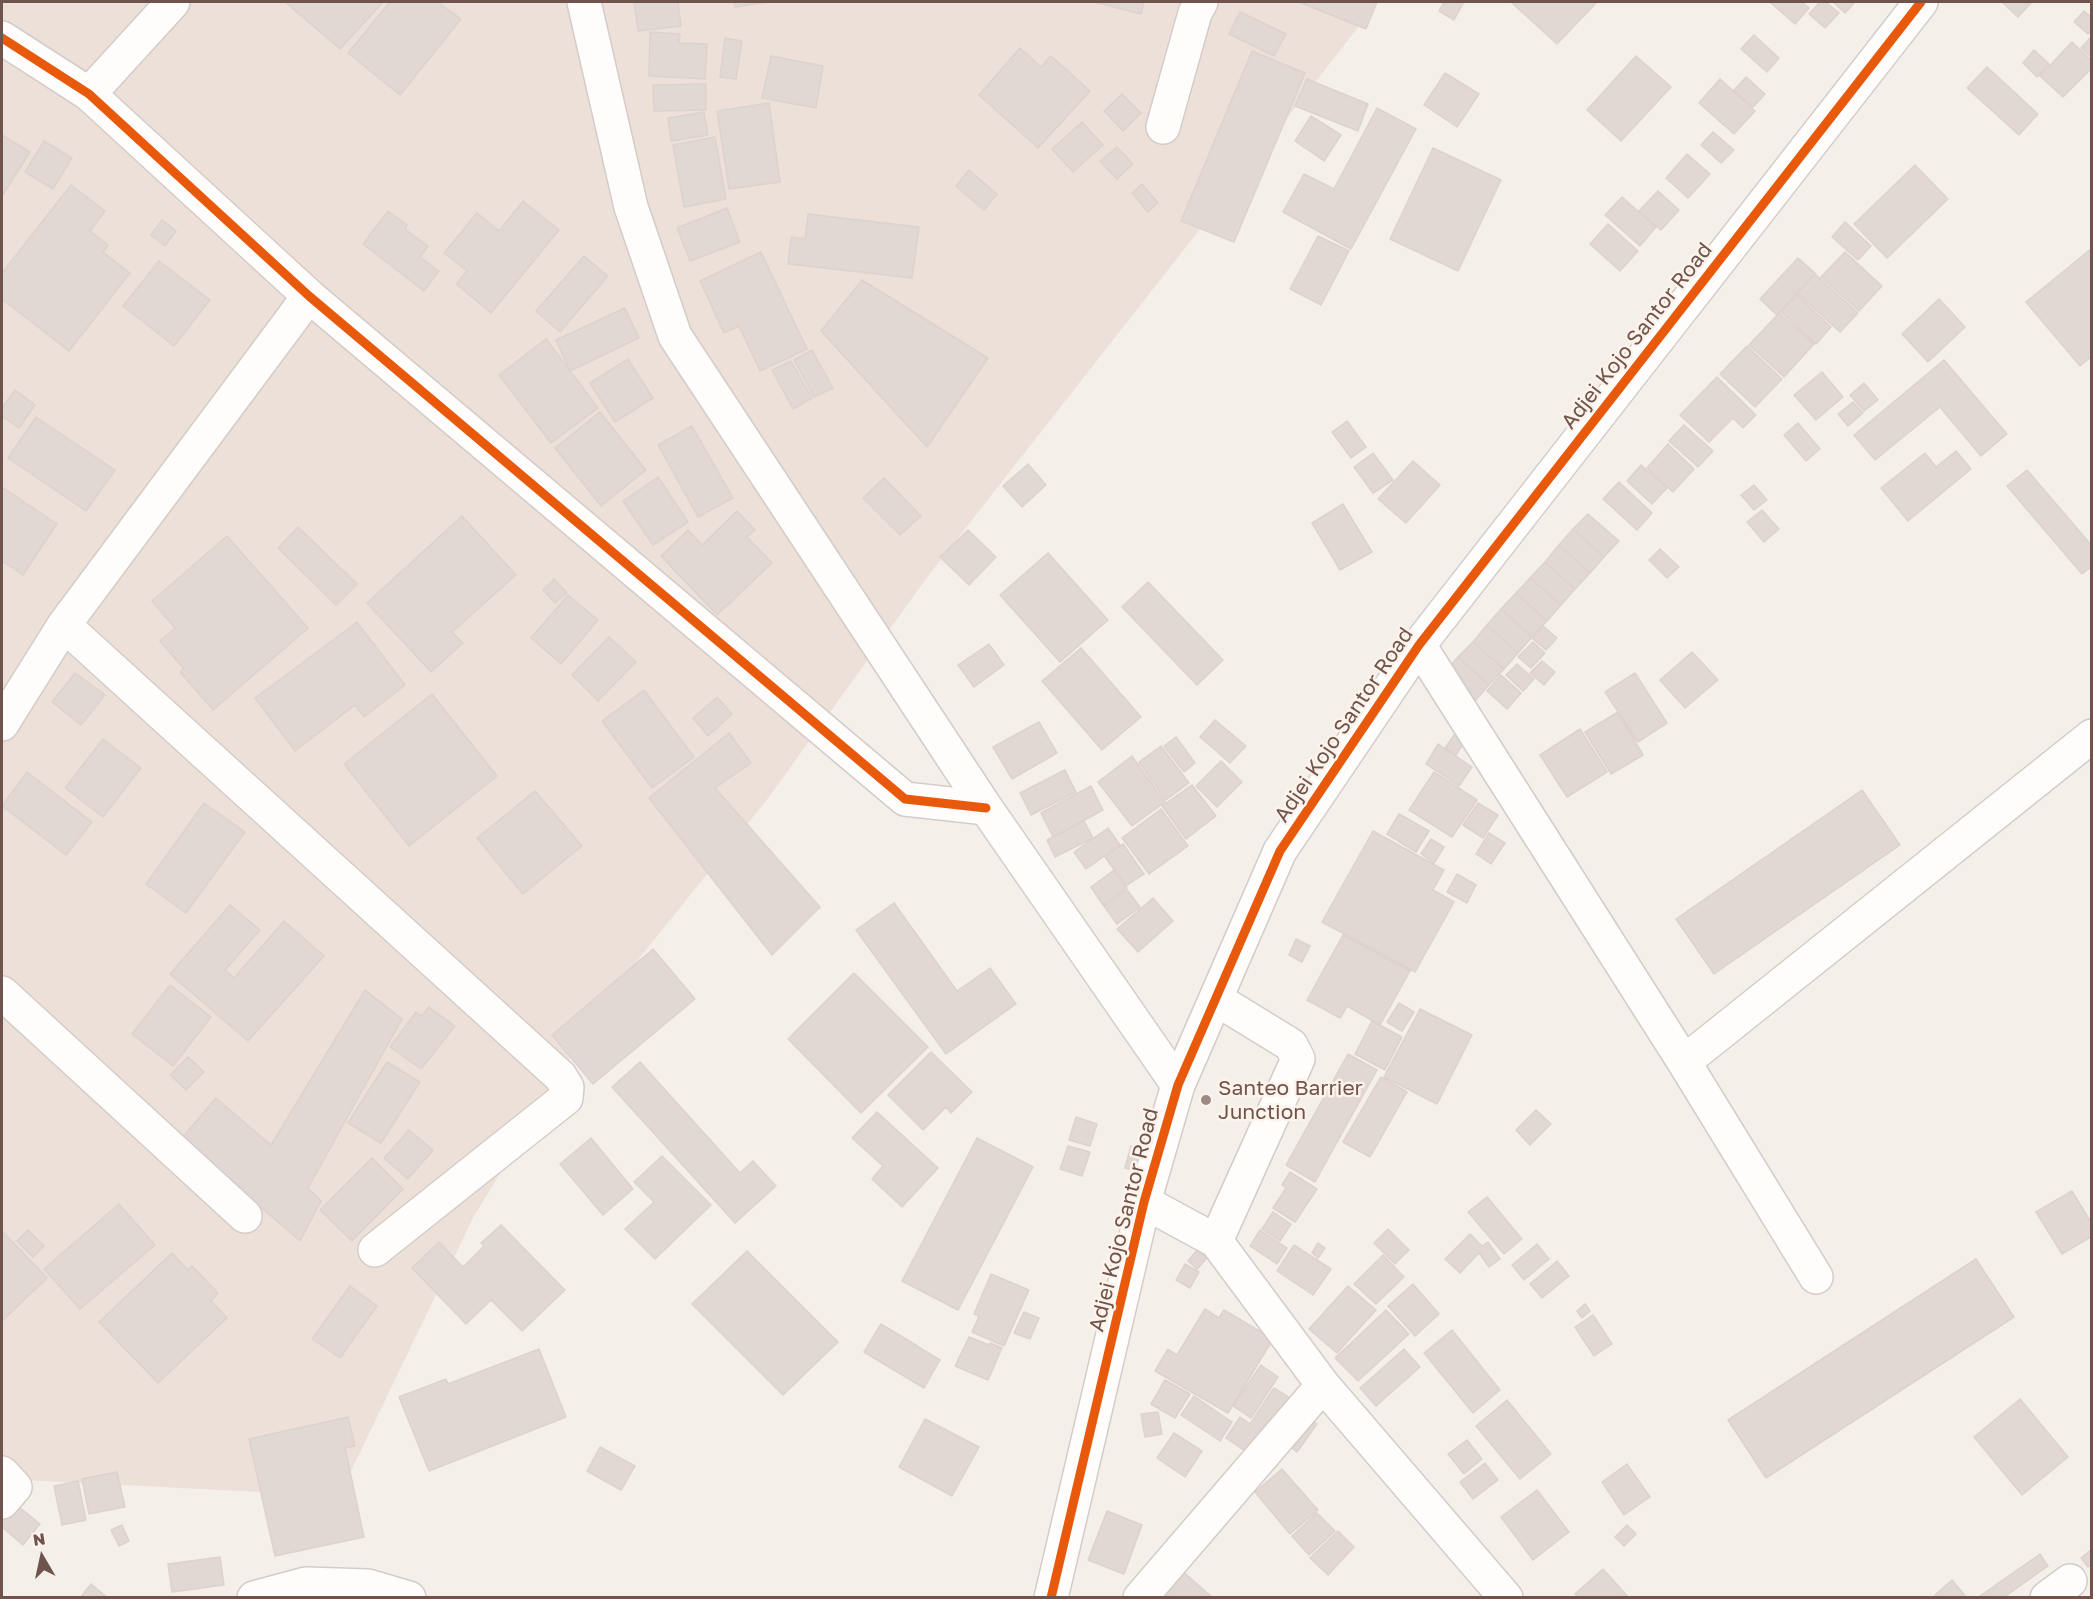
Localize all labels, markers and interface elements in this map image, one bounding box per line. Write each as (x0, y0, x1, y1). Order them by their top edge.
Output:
street label: Adjei Kojo Santor Road (1556, 238, 1718, 434)
street label: Adjei Kojo Santor Road (1269, 623, 1419, 827)
place label: Santeo Barrier Junction (1218, 1075, 1363, 1125)
marker: Santeo Barrier Junction (1199, 1093, 1213, 1107)
street label: Adjei Kojo Santor Road (1084, 1106, 1164, 1334)
north arrow (12, 1527, 72, 1587)
text: N (32, 1528, 47, 1550)

